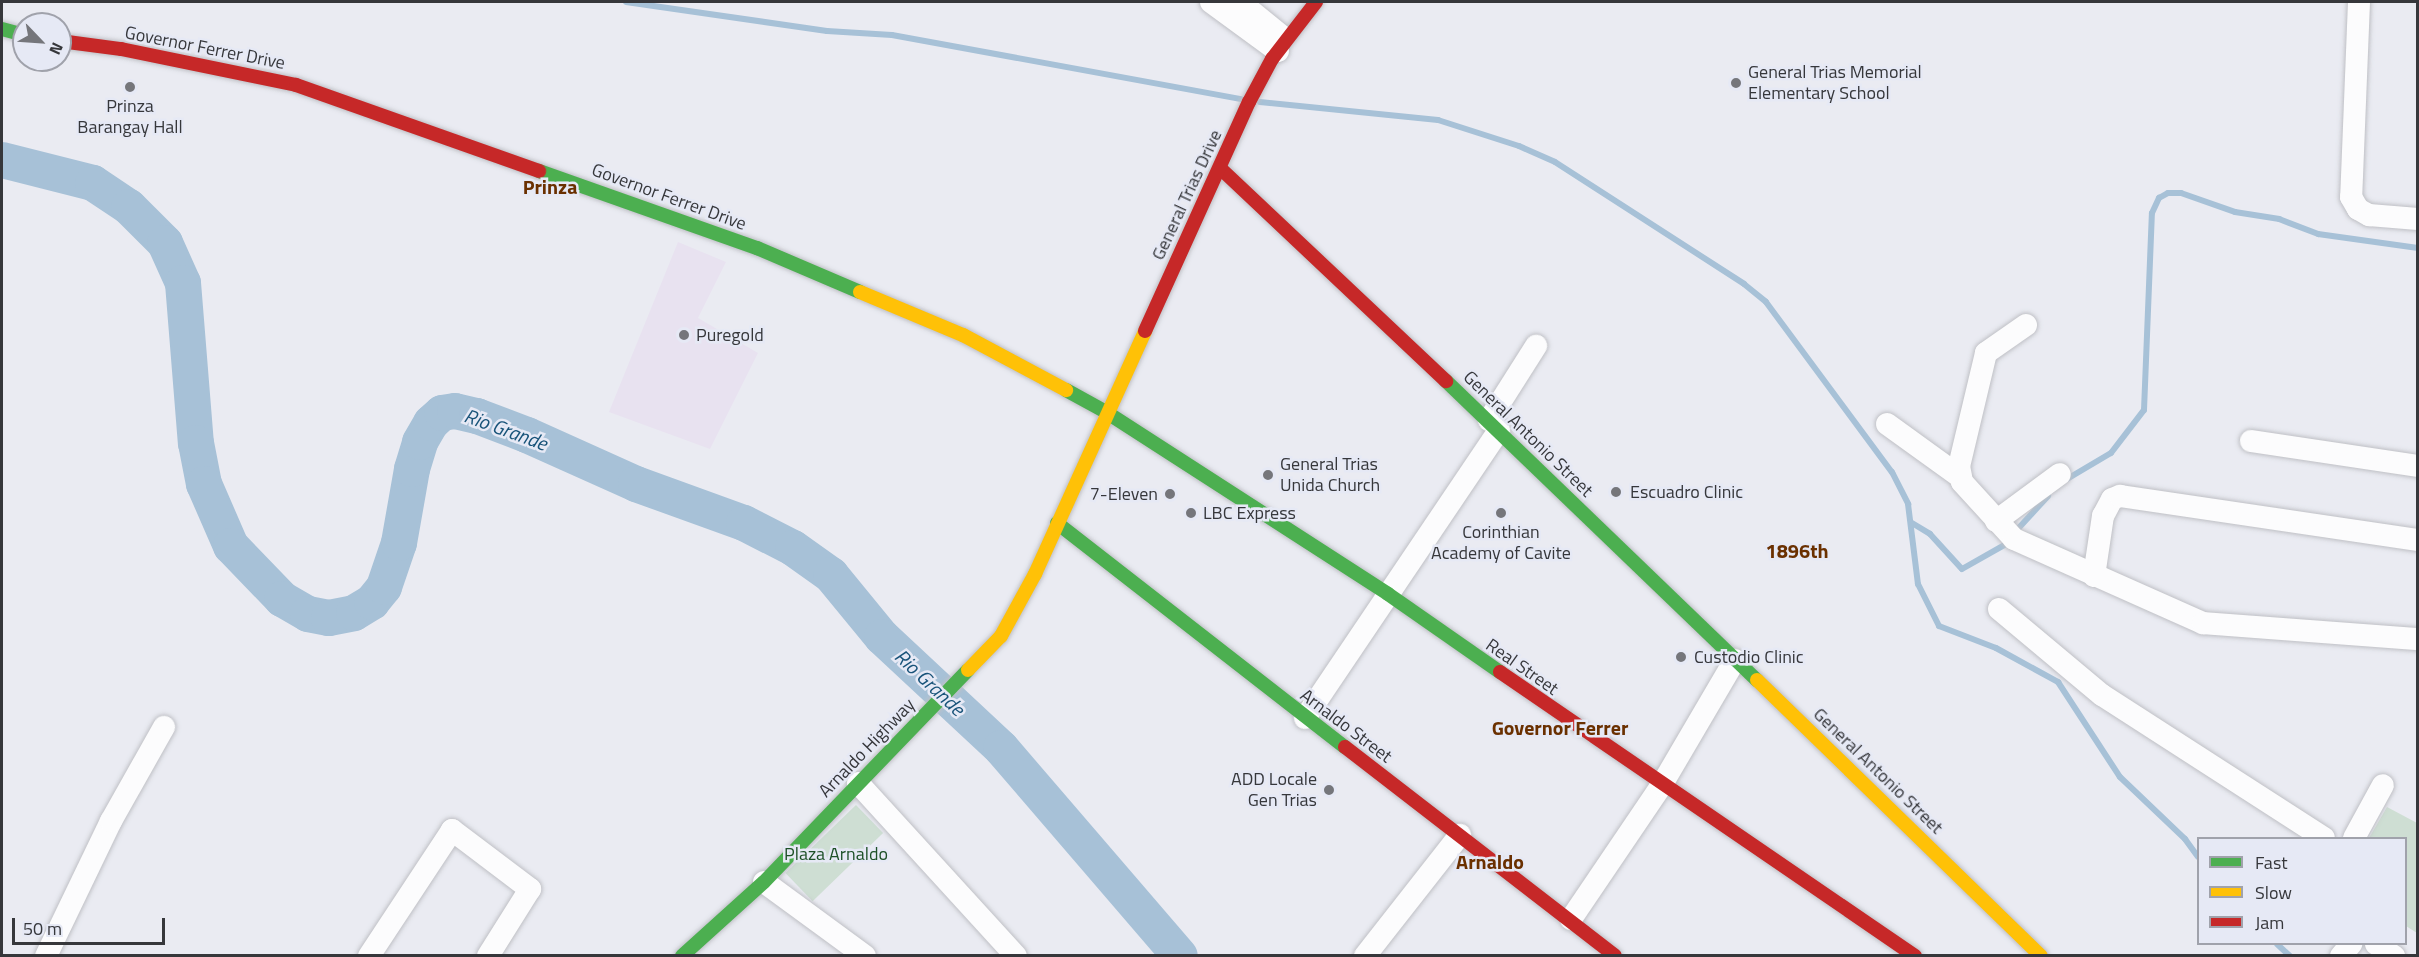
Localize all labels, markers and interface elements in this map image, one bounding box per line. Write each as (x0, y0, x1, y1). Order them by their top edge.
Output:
north arrow (12, 12, 72, 72)
street label: Governor Ferrer Drive (123, 22, 287, 74)
text: N (43, 39, 70, 59)
place label: General Trias Memorial Elementary School (1748, 62, 1922, 104)
marker: General Trias Memorial Elementary School (1729, 76, 1743, 90)
marker: Prinza Barangay Hall (123, 80, 137, 94)
place label: Prinza Barangay Hall (77, 96, 183, 138)
street label: General Trias Drive (1147, 126, 1227, 264)
street label: Governor Ferrer Drive (589, 159, 749, 235)
district label: Prinza (523, 174, 577, 198)
place label: Puregold (696, 324, 764, 346)
marker: Puregold (677, 328, 691, 342)
street label: General Antonio Street (1459, 367, 1597, 501)
water label: Rio Grande (461, 403, 551, 455)
place label: General Trias Unida Church (1280, 454, 1380, 496)
marker: General Trias Unida Church (1261, 468, 1275, 482)
place label: Escuadro Clinic (1630, 481, 1743, 503)
place label: 7-Eleven (1090, 483, 1158, 505)
marker: Escuadro Clinic (1607, 483, 1625, 501)
marker: 7-Eleven (1163, 487, 1177, 501)
place label: LBC Express (1203, 502, 1296, 524)
marker: LBC Express (1184, 506, 1198, 520)
marker: Corinthian Academy of Cavite (1494, 506, 1508, 520)
place label: Corinthian Academy of Cavite (1431, 522, 1571, 564)
district label: 1896th (1765, 538, 1829, 562)
street label: Real Street (1482, 634, 1562, 700)
water label: Rio Grande (890, 644, 970, 720)
place label: Custodio Clinic (1694, 646, 1804, 668)
marker: Custodio Clinic (1672, 648, 1690, 666)
street label: Arnaldo Street (1296, 685, 1396, 767)
street label: Arnaldo Highway (814, 694, 920, 802)
street label: General Antonio Street (1809, 704, 1947, 838)
district label: Governor Ferrer (1492, 715, 1628, 739)
place label: ADD Locale Gen Trias (1231, 769, 1317, 812)
marker: ADD Locale Gen Trias (1322, 783, 1336, 797)
legend (2197, 837, 2407, 945)
park label: Plaza Arnaldo (784, 843, 888, 865)
district label: Arnaldo (1456, 849, 1524, 873)
text: Fast (2255, 849, 2288, 876)
text: Slow (2255, 879, 2292, 906)
scale bar (15, 906, 168, 944)
text: Jam (2255, 909, 2284, 936)
text: 50 m (23, 915, 62, 942)

